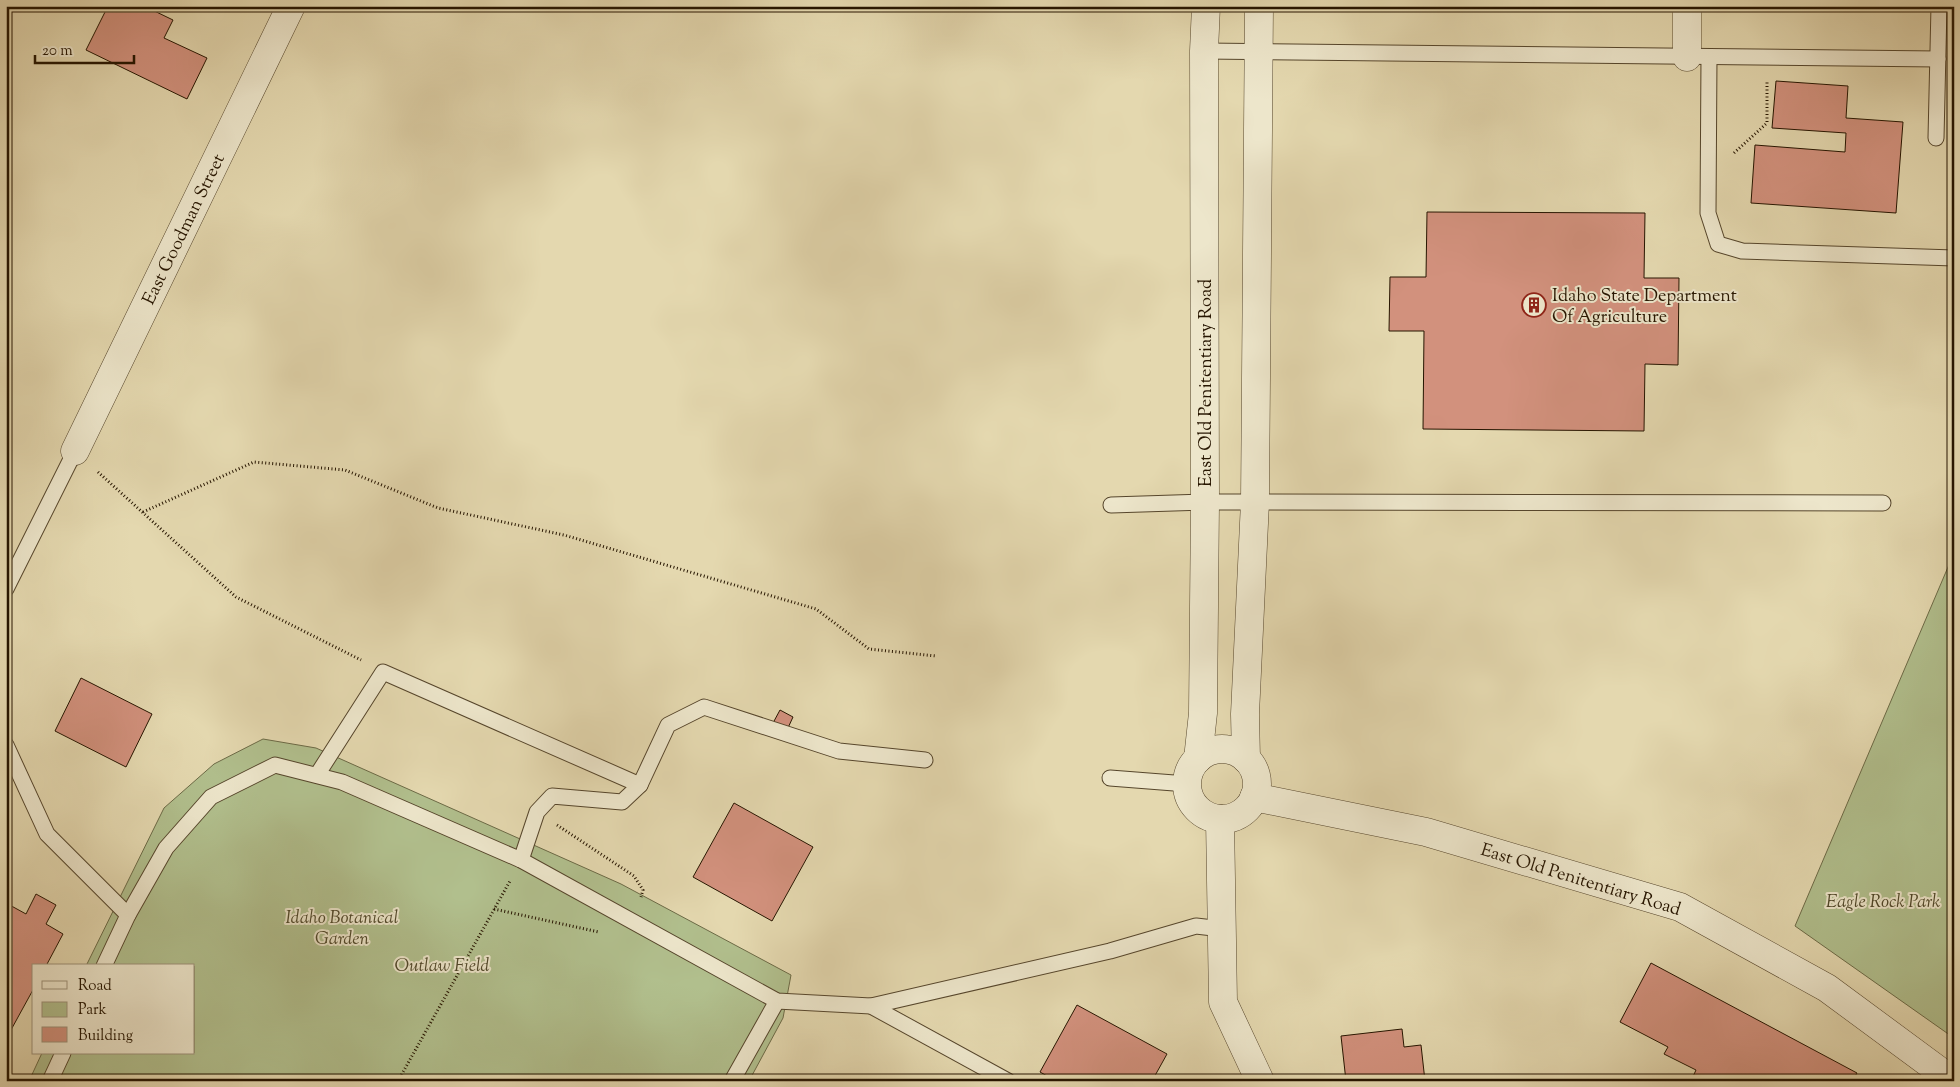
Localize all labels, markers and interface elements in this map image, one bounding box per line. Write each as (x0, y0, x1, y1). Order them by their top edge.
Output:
scale bar (35, 32, 134, 64)
text: 20 m (42, 41, 73, 62)
street label: East Goodman Street (137, 150, 233, 310)
street label: East Old Penitentiary Road (1194, 279, 1220, 487)
place label: Idaho State Department Of Agriculture (1552, 284, 1737, 331)
building icon: Idaho State Department Of Agriculture (1521, 292, 1547, 318)
street label: East Old Penitentiary Road (1477, 838, 1684, 924)
park label: Eagle Rock Park (1826, 890, 1940, 916)
park label: Idaho Botanical Garden (286, 906, 399, 953)
park label: Outlaw Field (395, 954, 490, 980)
legend (32, 964, 195, 1054)
text: Road (78, 976, 112, 997)
text: Park (78, 1000, 107, 1021)
text: Building (78, 1026, 133, 1047)

